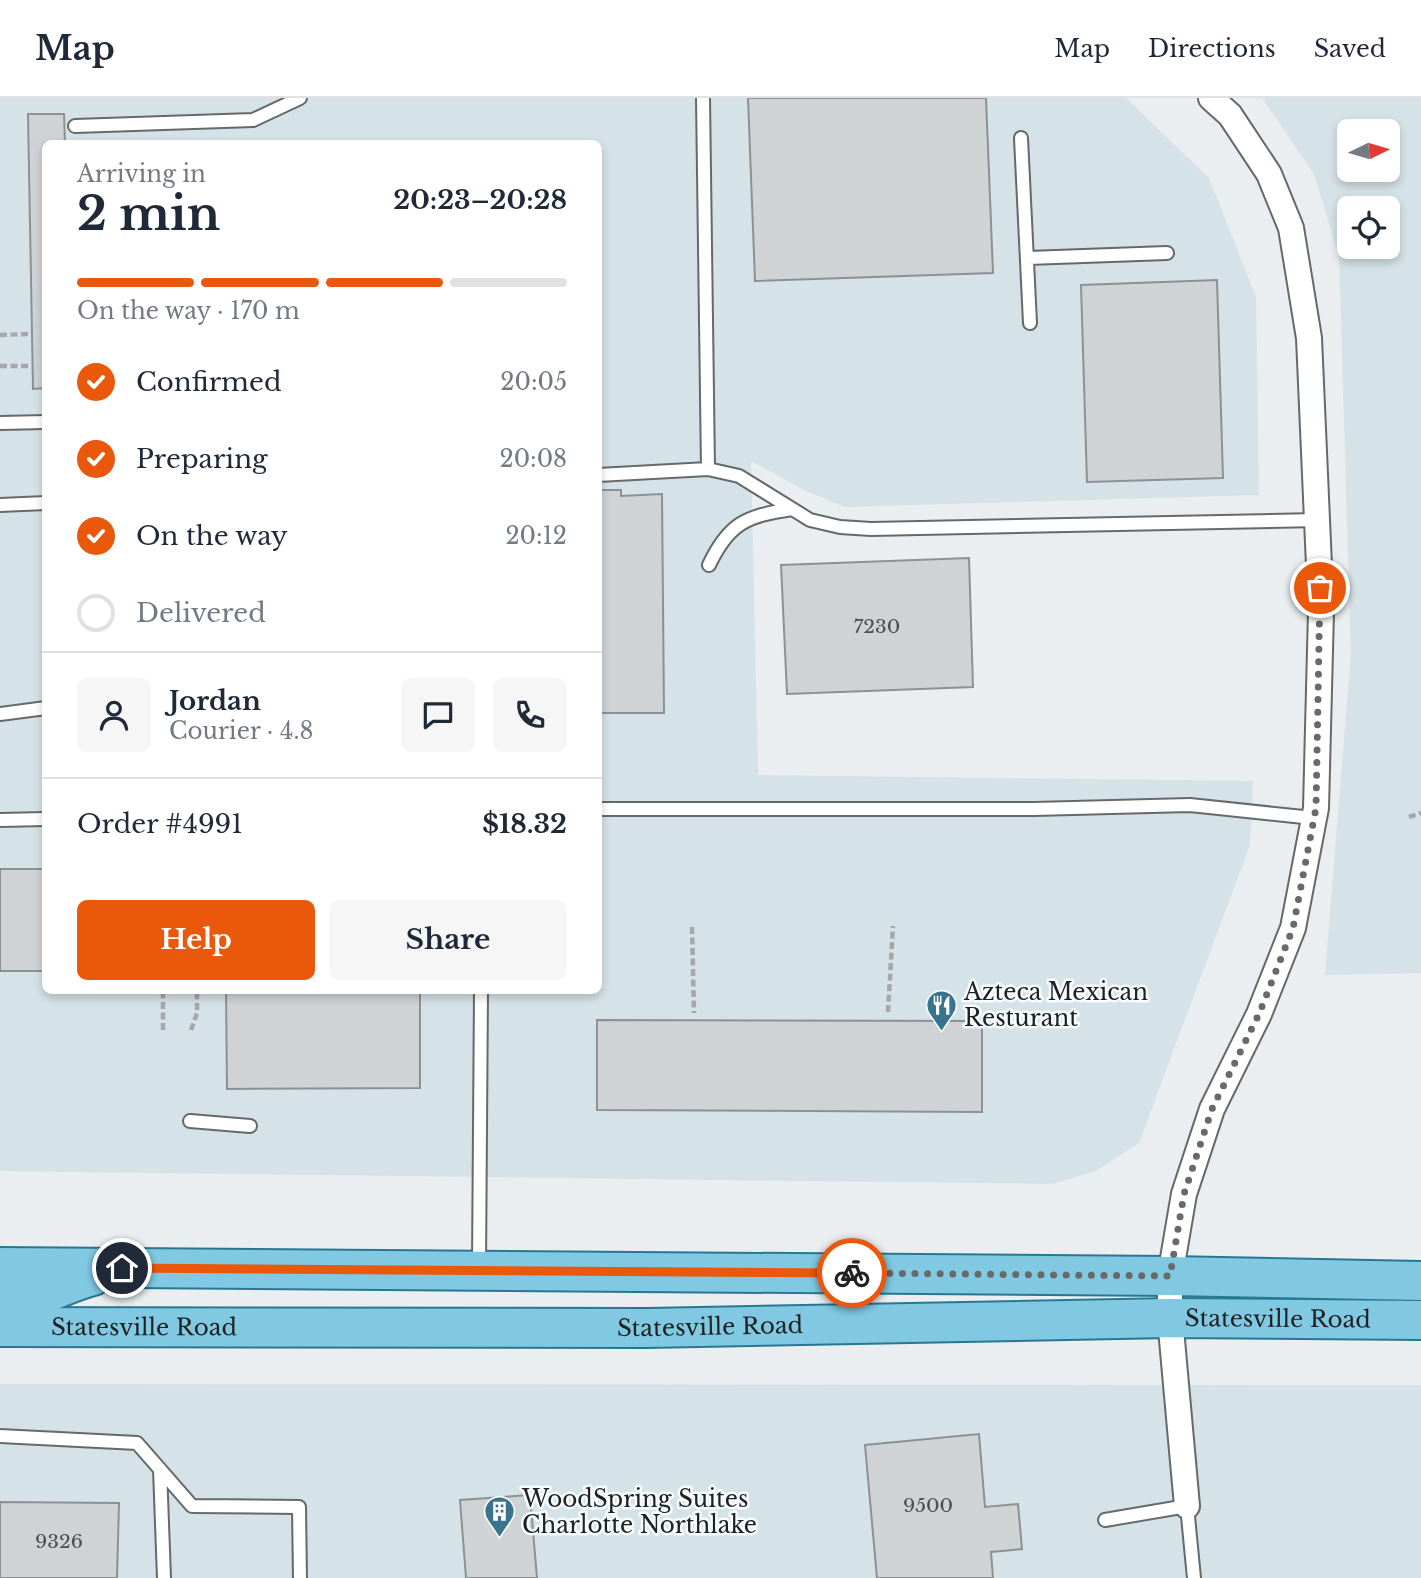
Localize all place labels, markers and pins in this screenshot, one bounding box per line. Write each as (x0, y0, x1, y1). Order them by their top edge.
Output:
pin (1290, 558, 1350, 618)
place label: Azteca Mexican Resturant (963, 978, 1148, 1032)
restaurant icon: Azteca Mexican Resturant (924, 988, 958, 1032)
pin (92, 1238, 152, 1298)
place label: WoodSpring Suites Charlotte Northlake (521, 1485, 757, 1539)
building icon: WoodSpring Suites Charlotte Northlake (482, 1495, 516, 1539)

